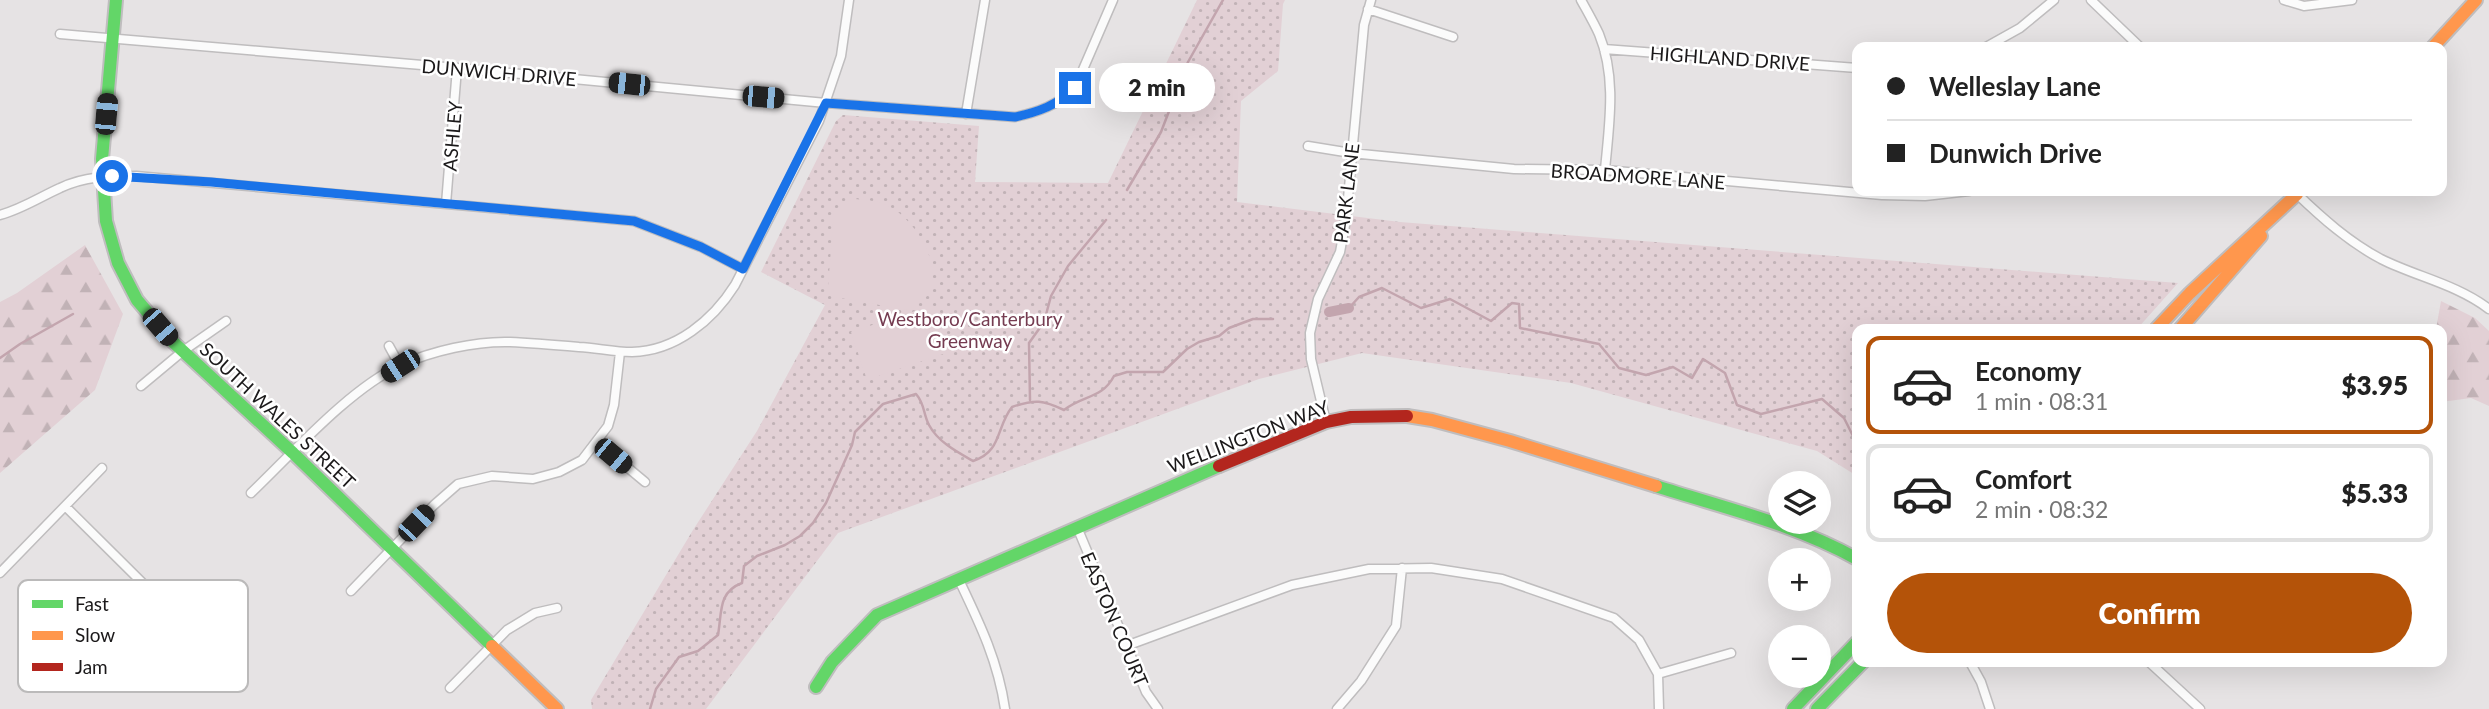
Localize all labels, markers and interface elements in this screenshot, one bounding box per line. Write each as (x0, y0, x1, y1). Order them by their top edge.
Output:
street label: HIGHLAND DRIVE (1649, 41, 1811, 75)
street label: DUNWICH DRIVE (421, 54, 577, 90)
callout: 2 min (1100, 64, 1215, 112)
text: Welleslay Lane (1929, 70, 2101, 102)
car (608, 71, 651, 97)
route end (1059, 72, 1091, 104)
text: 2 min (1128, 73, 1186, 101)
car (742, 85, 785, 109)
car (94, 92, 119, 136)
street label: ASHLEY (437, 100, 467, 172)
text: Dunwich Drive (1929, 137, 2102, 169)
street label: PARK LANE (1328, 142, 1364, 244)
street label: BROADMORE LANE (1550, 158, 1726, 194)
route start (96, 160, 128, 192)
car (139, 304, 182, 350)
park label: Westboro/Canterbury Greenway (877, 307, 1063, 352)
street label: SOUTH WALES STREET (196, 337, 360, 493)
car (377, 346, 424, 386)
icon: car (1891, 354, 1954, 417)
text: Economy (1975, 355, 2081, 387)
text: $3.95 (2341, 369, 2408, 401)
text: 1 min · 08:31 (1975, 387, 2108, 415)
street label: WELLINGTON WAY (1164, 395, 1332, 477)
car (591, 434, 636, 478)
icon: car (1891, 462, 1954, 525)
text: Comfort (1975, 463, 2072, 495)
map controls (1768, 471, 1831, 688)
button: layers (1768, 471, 1831, 534)
text: $5.33 (2341, 477, 2408, 509)
text: 2 min · 08:32 (1975, 495, 2108, 523)
car (394, 501, 439, 545)
street label: EASTON COURT (1076, 548, 1154, 690)
button: + (1768, 548, 1831, 611)
button: Confirm (1887, 573, 2412, 653)
legend (18, 580, 248, 692)
text: Fast (75, 592, 109, 615)
text: Slow (75, 623, 115, 646)
button: − (1768, 625, 1831, 688)
text: Jam (75, 655, 108, 678)

